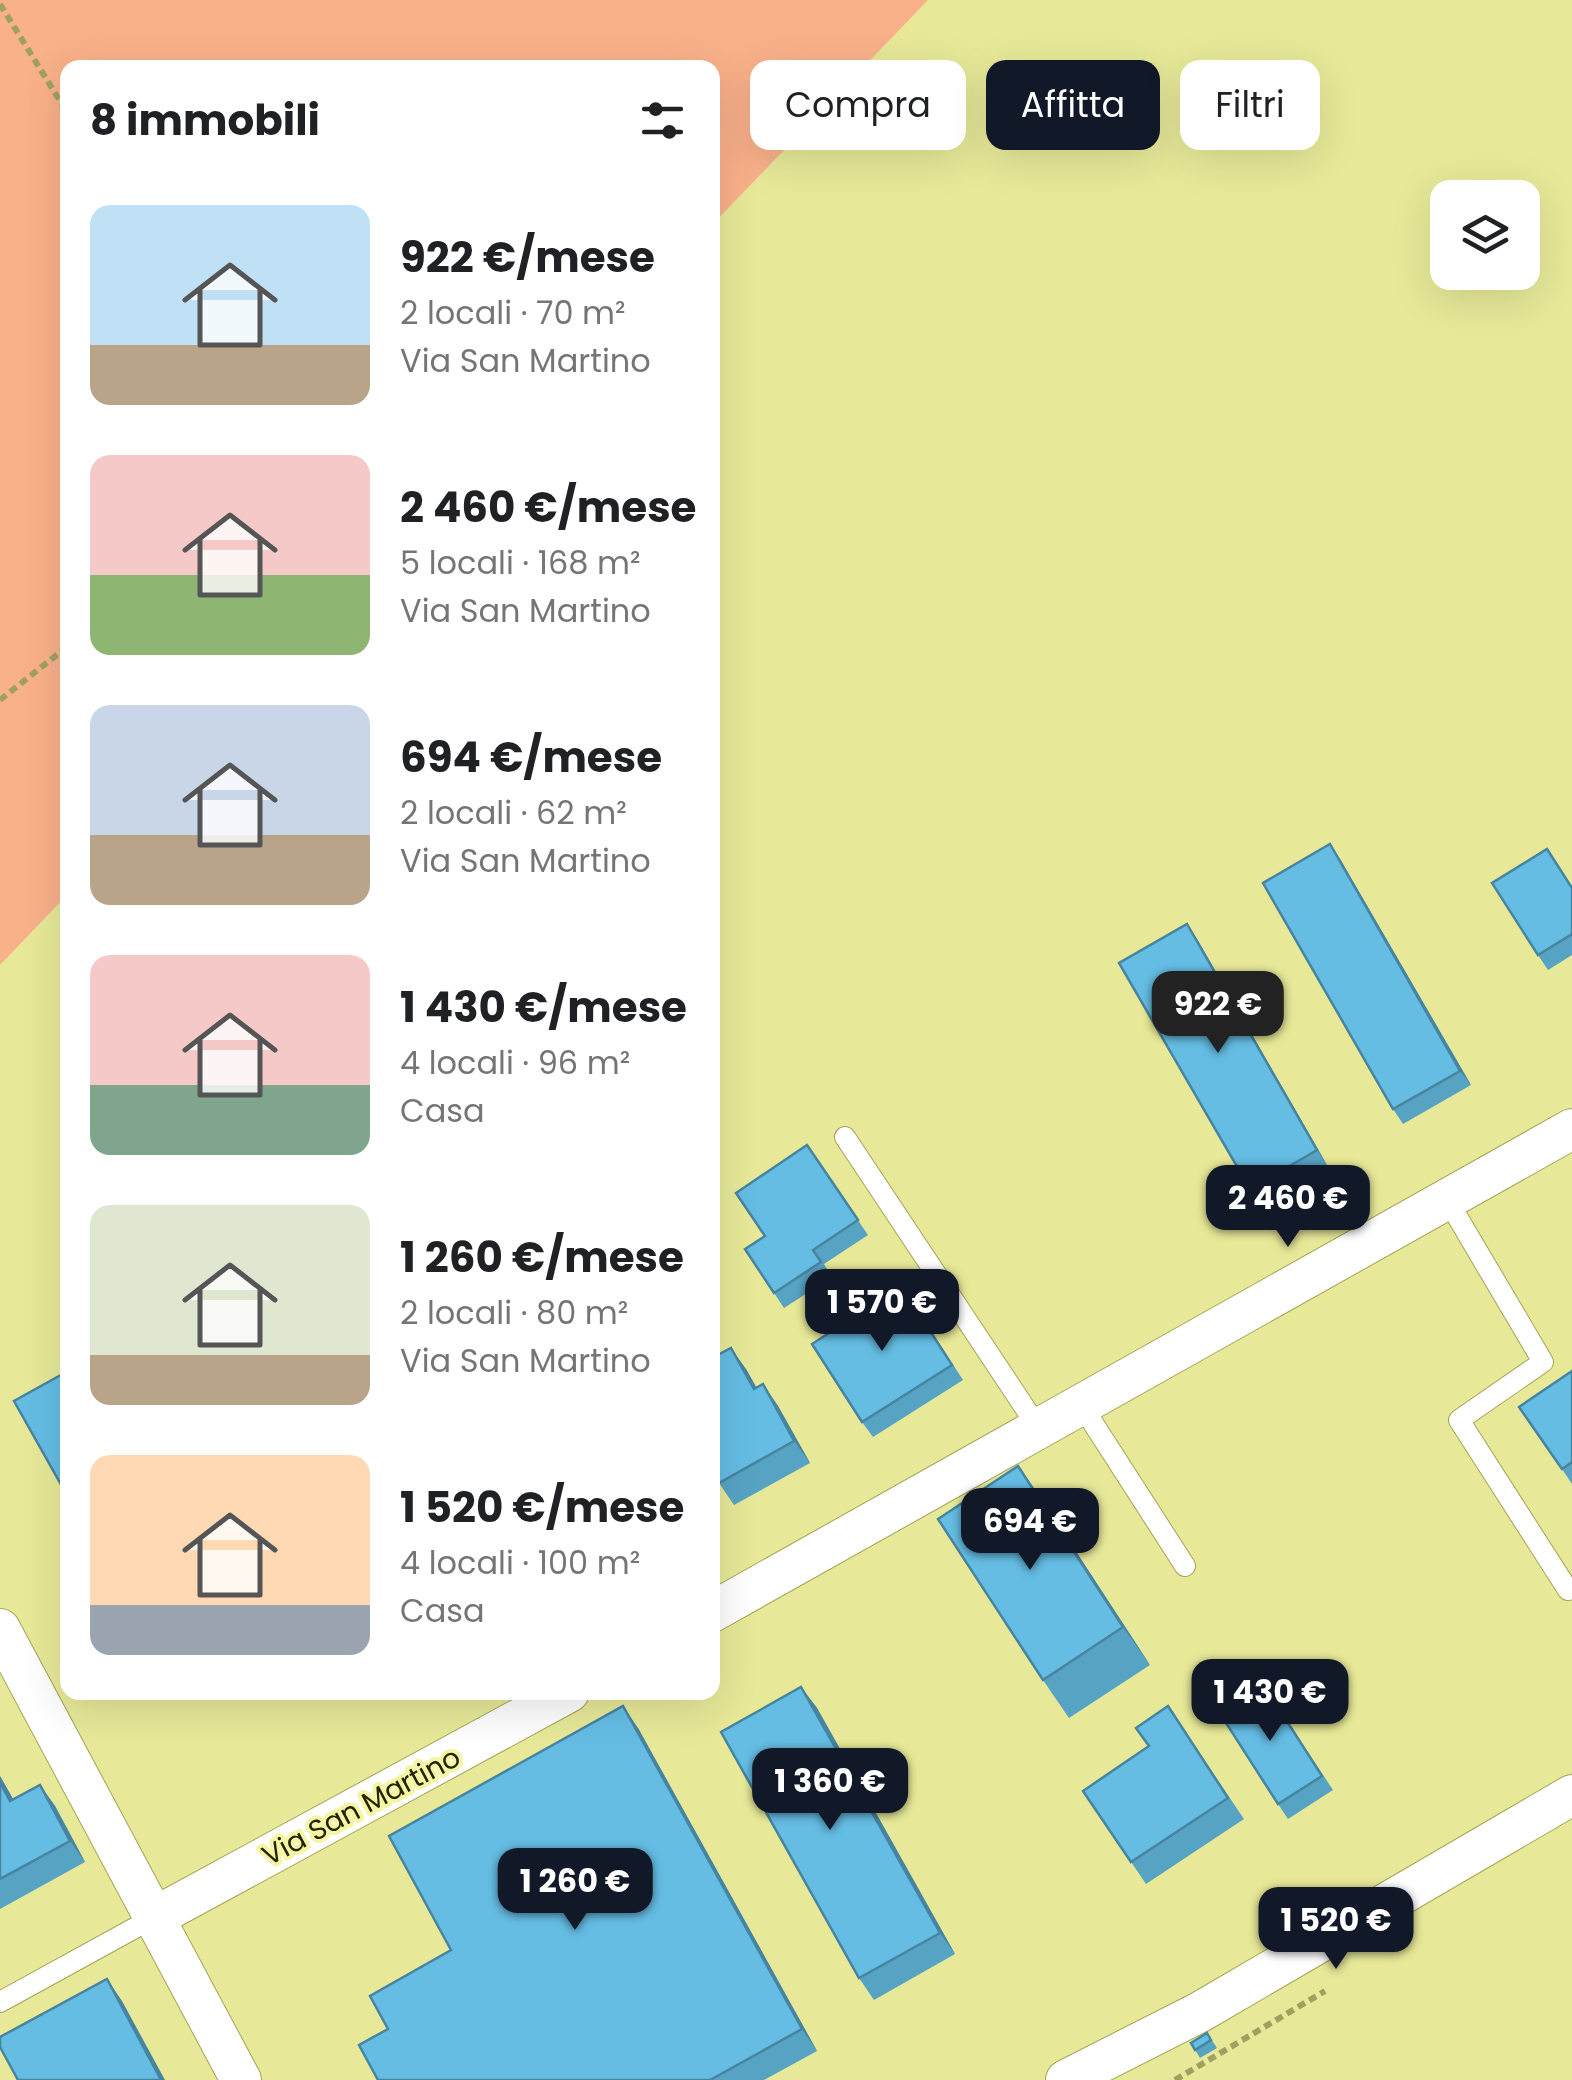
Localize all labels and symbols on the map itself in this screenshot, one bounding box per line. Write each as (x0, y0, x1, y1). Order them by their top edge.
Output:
pin: 922 € (1148, 971, 1288, 1056)
pin: 2 460 € (1196, 1165, 1380, 1250)
pin: 1 570 € (790, 1269, 974, 1354)
pin: 694 € (960, 1488, 1100, 1573)
pin: 1 430 € (1178, 1659, 1362, 1744)
street label: Via San Martino (255, 1738, 467, 1875)
pin: 1 360 € (738, 1748, 922, 1833)
pin: 1 260 € (483, 1848, 667, 1933)
pin: 1 520 € (1244, 1887, 1428, 1972)

